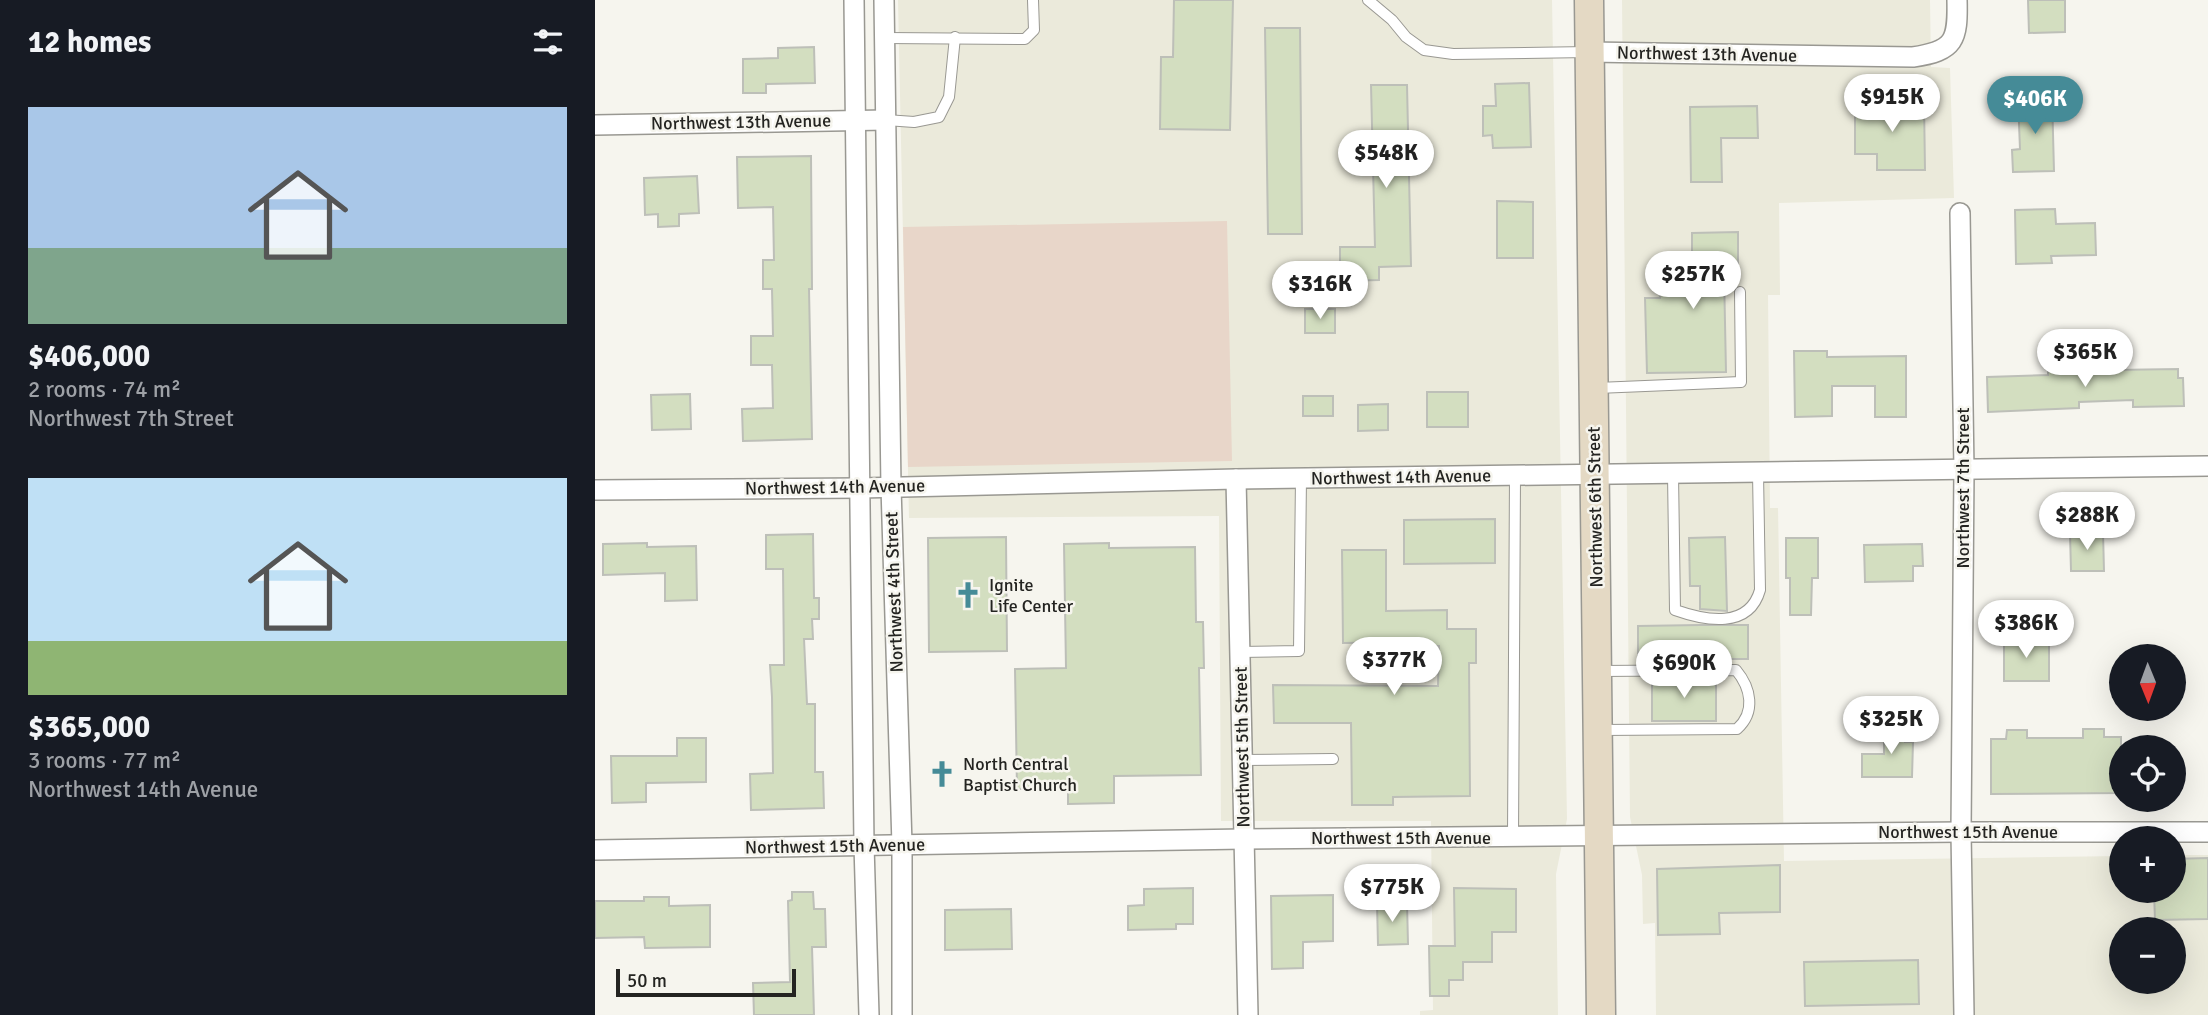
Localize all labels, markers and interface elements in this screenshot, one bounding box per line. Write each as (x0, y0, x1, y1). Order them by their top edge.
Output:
icon: filters (529, 23, 567, 61)
text: 12 homes (28, 24, 151, 61)
street label: Northwest 13th Avenue (1617, 41, 1797, 67)
pin: $915K (1843, 74, 1941, 134)
pin: $406K (1986, 76, 2084, 136)
text: $915K (1860, 82, 1924, 111)
text: $406K (2003, 84, 2067, 113)
street label: Northwest 13th Avenue (651, 109, 831, 135)
pin: $548K (1337, 130, 1435, 190)
text: $548K (1354, 138, 1418, 167)
icon: home (235, 152, 361, 278)
pin: $257K (1644, 252, 1742, 311)
text: $257K (1661, 259, 1725, 288)
pin: $316K (1271, 262, 1369, 321)
text: $316K (1288, 269, 1352, 298)
pin: $365K (2036, 330, 2134, 389)
text: $365K (2053, 337, 2117, 366)
text: $406,000 (28, 338, 150, 375)
text: 2 rooms · 74 m² (28, 375, 181, 404)
text: Northwest 7th Street (28, 404, 234, 433)
street label: Northwest 7th Street (1952, 407, 1974, 569)
street label: Northwest 6th Street (1583, 426, 1607, 588)
street label: Northwest 14th Avenue (1311, 464, 1491, 490)
street label: Northwest 14th Avenue (745, 474, 925, 500)
pin: $288K (2038, 492, 2136, 552)
text: $288K (2055, 500, 2119, 529)
street label: Northwest 4th Street (880, 511, 908, 673)
icon: home (235, 523, 361, 649)
place label: Ignite Life Center (989, 574, 1073, 617)
church icon: Ignite Life Center (953, 580, 983, 610)
pin: $386K (1977, 600, 2075, 660)
text: $386K (1994, 608, 2058, 637)
pin: $377K (1345, 638, 1443, 697)
pin: $690K (1635, 640, 1733, 700)
north arrow (2109, 644, 2186, 721)
map controls (2109, 644, 2186, 994)
text: $377K (1362, 645, 1426, 674)
text: $690K (1652, 648, 1716, 677)
street label: Northwest 5th Street (1230, 666, 1254, 828)
pin: $325K (1842, 696, 1940, 756)
text: $325K (1859, 704, 1923, 733)
text: $365,000 (28, 709, 150, 746)
button: locate (2109, 735, 2186, 812)
text: 3 rooms · 77 m² (28, 746, 181, 775)
place label: North Central Baptist Church (963, 753, 1077, 796)
church icon: North Central Baptist Church (927, 759, 957, 789)
text: Northwest 14th Avenue (28, 775, 258, 804)
street label: Northwest 15th Avenue (1878, 821, 2058, 843)
button: + (2109, 826, 2186, 903)
street label: Northwest 15th Avenue (1311, 827, 1491, 849)
street label: Northwest 15th Avenue (745, 833, 925, 859)
pin: $775K (1343, 864, 1441, 924)
text: $775K (1360, 872, 1424, 901)
button: − (2109, 917, 2186, 994)
scale bar (616, 966, 796, 998)
text: 50 m (627, 969, 667, 993)

